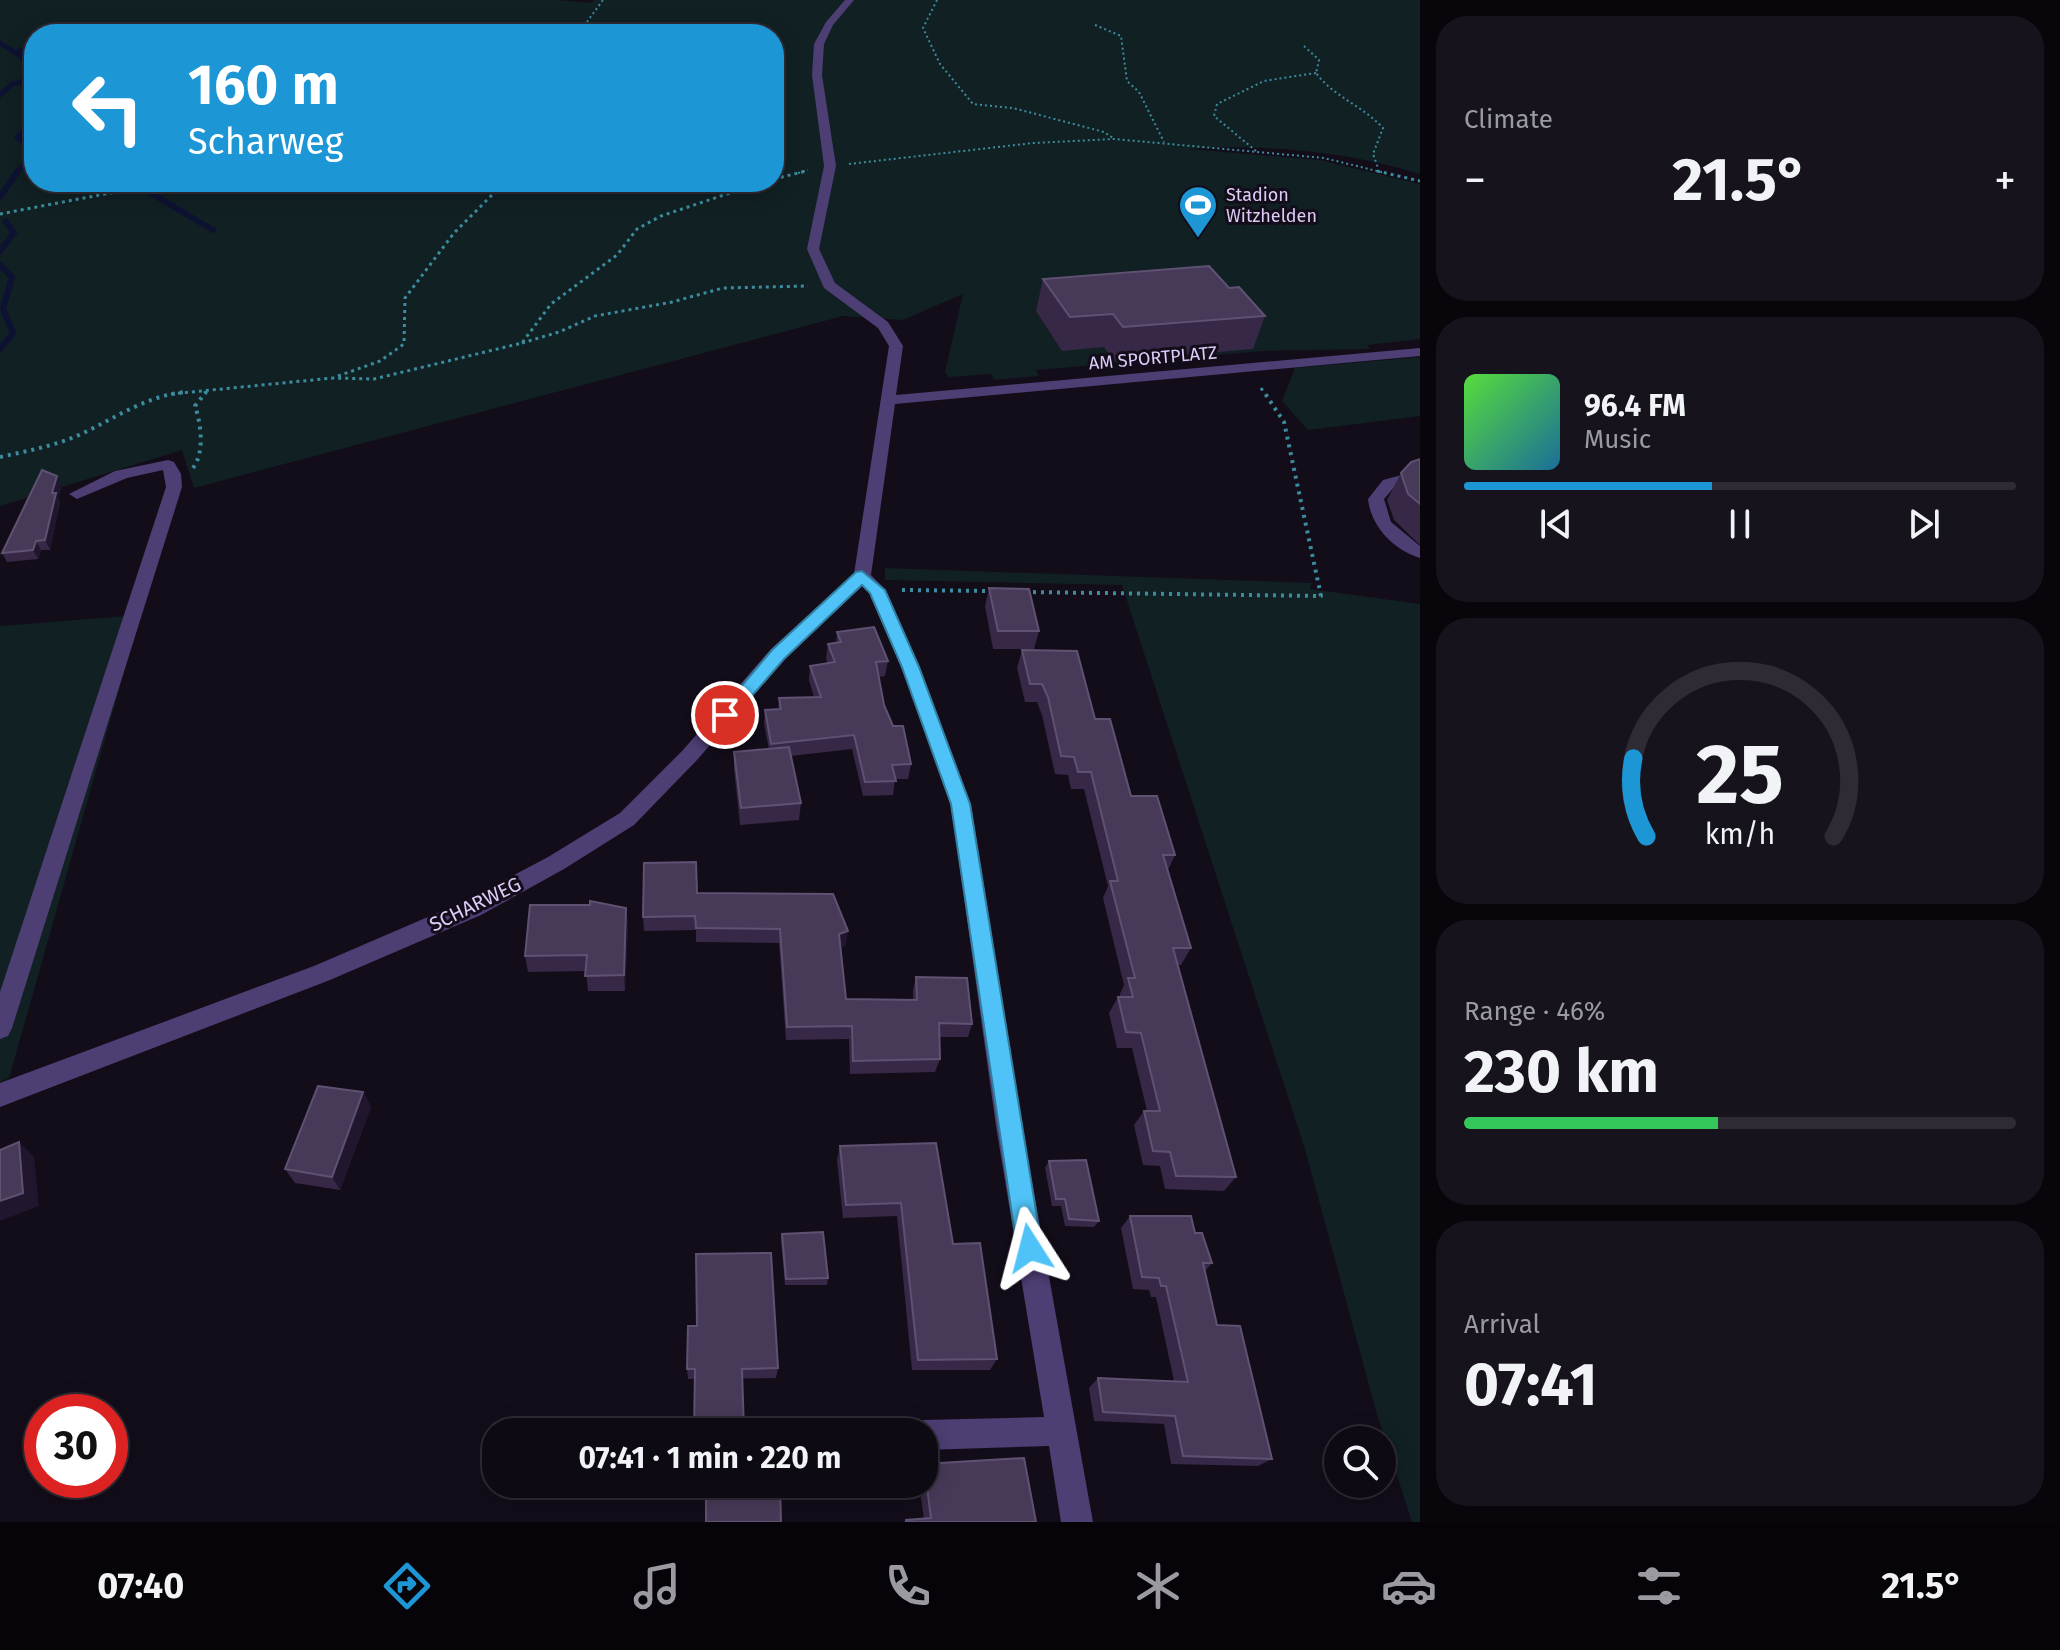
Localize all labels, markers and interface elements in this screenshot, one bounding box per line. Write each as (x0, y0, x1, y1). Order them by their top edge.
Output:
text: 160 m (188, 52, 339, 119)
icon: left (56, 56, 160, 160)
text: Climate (1464, 104, 1553, 135)
text: Scharweg (188, 120, 344, 164)
text: 21.5° (1672, 144, 1808, 216)
text: − (1464, 154, 1486, 207)
text: + (1994, 154, 2016, 207)
sports icon: Stadion Witzhelden (1177, 184, 1219, 239)
place label: Stadion Witzhelden (1226, 184, 1317, 227)
street label: AM SPORTPLATZ (1088, 341, 1218, 375)
text: 96.4 FM (1584, 388, 1686, 424)
text: Music (1584, 424, 1651, 455)
icon: previous (1534, 502, 1578, 546)
icon: pause (1718, 502, 1762, 546)
icon: next (1902, 502, 1946, 546)
pin (691, 681, 759, 749)
icon: arrive (703, 693, 747, 737)
text: 25 (1696, 725, 1784, 825)
text: km/h (1705, 817, 1775, 852)
street label: SCHARWEG (425, 872, 525, 936)
text: Range · 46% (1464, 996, 1605, 1027)
text: 230 km (1464, 1036, 1659, 1108)
position arrow (988, 1206, 1072, 1290)
text: Arrival (1464, 1309, 1540, 1340)
text: 07:41 (1464, 1349, 1598, 1421)
speed limit sign: 30 (24, 1394, 128, 1498)
map controls (1324, 1426, 1396, 1498)
button: search (1324, 1426, 1396, 1498)
text: 07:41 · 1 min · 220 m (579, 1440, 841, 1476)
icon: directions (379, 1558, 435, 1614)
icon: music (629, 1558, 685, 1614)
icon: phone (880, 1558, 936, 1614)
icon: climate (1130, 1558, 1186, 1614)
icon: car (1381, 1558, 1437, 1614)
icon: filters (1631, 1558, 1687, 1614)
text: 07:40 (97, 1564, 184, 1608)
text: 21.5° (1881, 1564, 1963, 1608)

